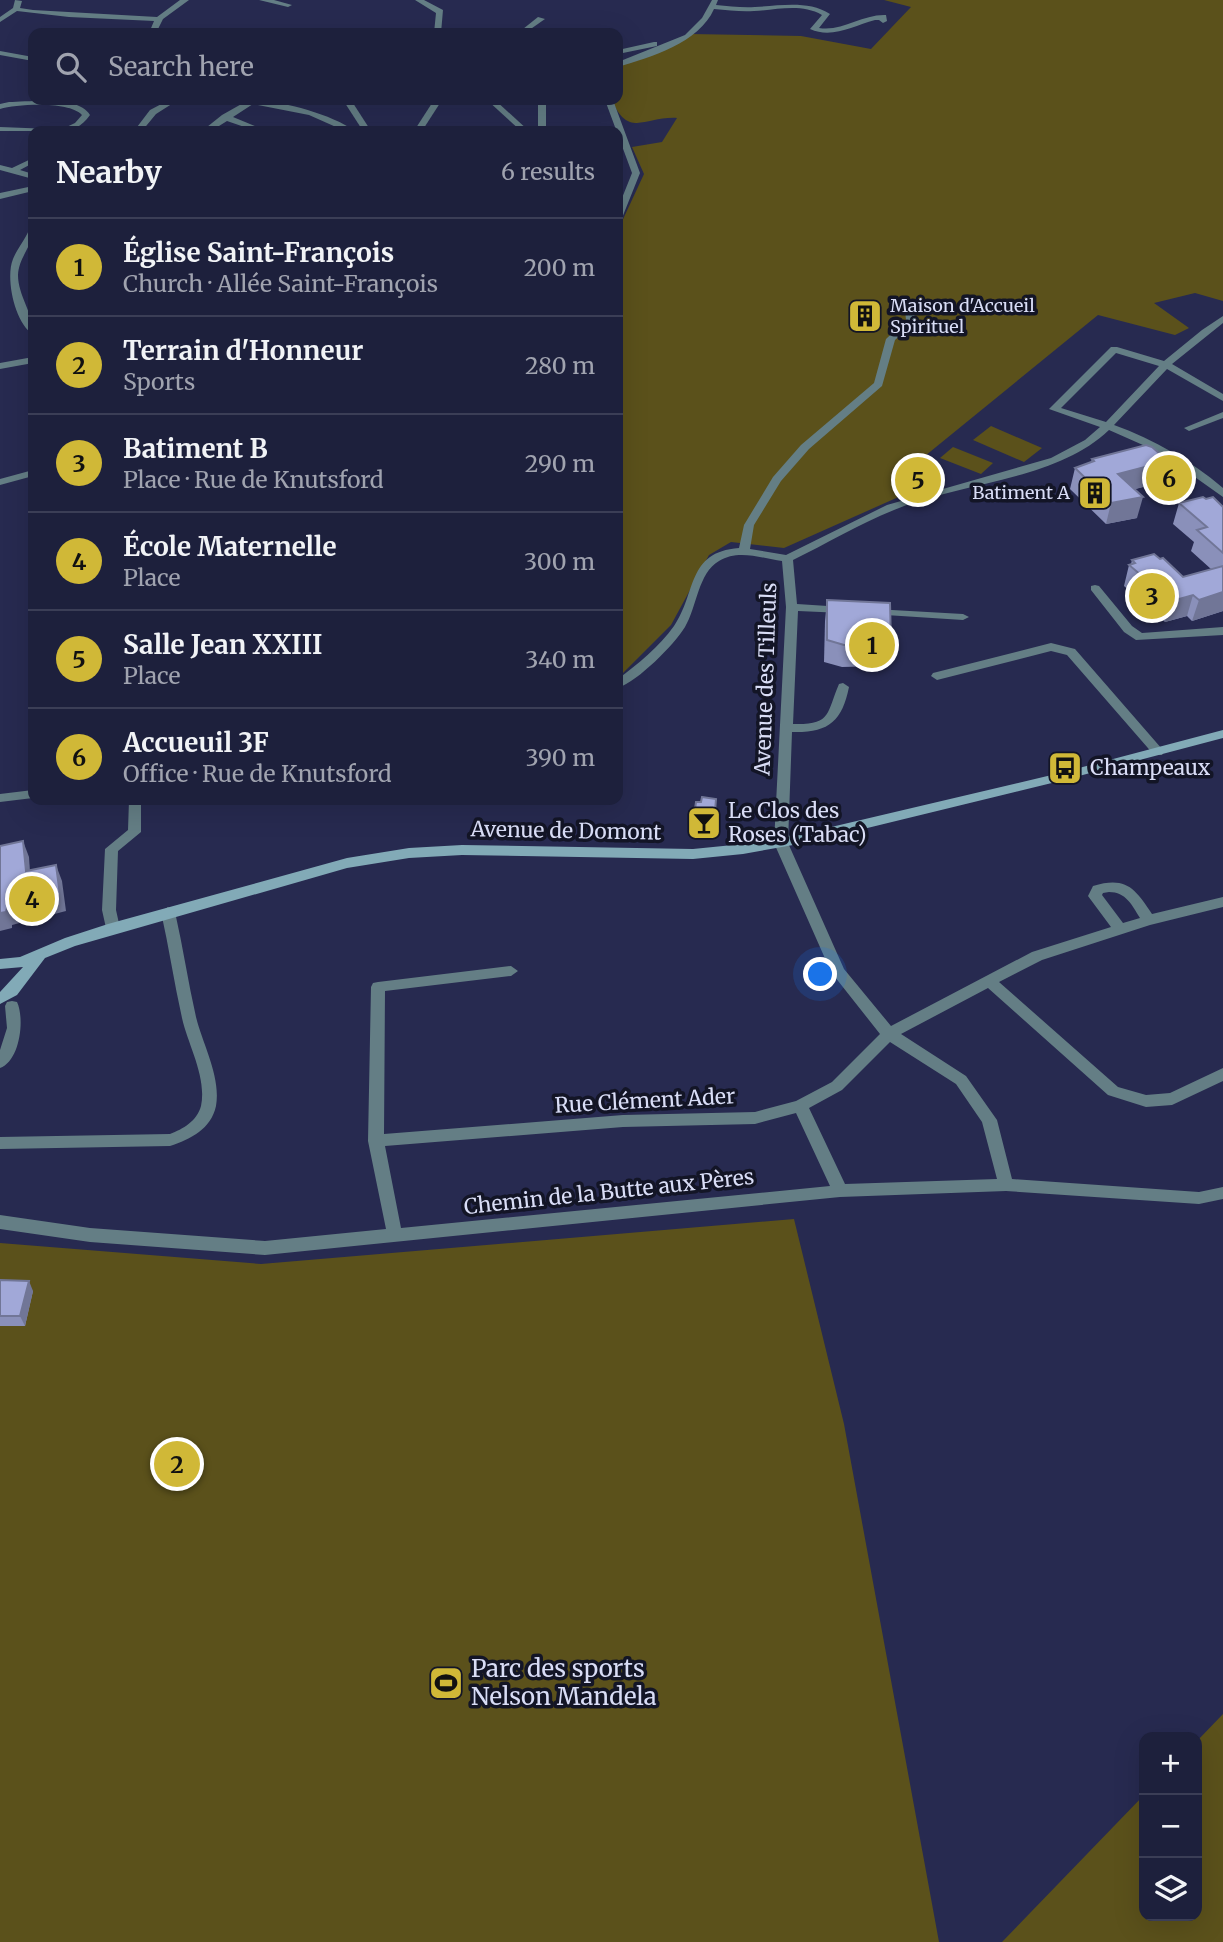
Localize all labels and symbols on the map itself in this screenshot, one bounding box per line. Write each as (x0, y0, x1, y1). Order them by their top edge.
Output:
place label: Maison d'Accueil Spirituel (890, 294, 1035, 338)
building icon: Maison d'Accueil Spirituel (846, 297, 884, 335)
pin: 6 (1146, 452, 1192, 504)
pin: 5 (895, 454, 941, 506)
building icon: Batiment A (1076, 474, 1114, 512)
place label: Batiment A (972, 481, 1070, 504)
pin: 3 (1129, 570, 1175, 622)
street label: Avenue des Tilleuls (749, 582, 782, 777)
pin: 1 (849, 619, 895, 671)
bus stop icon: Champeaux (1046, 749, 1084, 787)
place label: Champeaux (1090, 754, 1211, 781)
place label: Le Clos des Roses (Tabac) (728, 797, 866, 848)
bar icon: Le Clos des Roses (Tabac) (685, 804, 723, 842)
street label: Avenue de Domont (469, 815, 662, 846)
pin: 4 (9, 873, 55, 925)
your location (803, 957, 837, 991)
street label: Rue Clément Ader (554, 1082, 736, 1119)
street label: Chemin de la Butte aux Pères (463, 1163, 755, 1220)
pin: 2 (154, 1438, 200, 1490)
place label: Parc des sports Nelson Mandela (471, 1653, 657, 1712)
sports icon: Parc des sports Nelson Mandela (427, 1664, 465, 1702)

